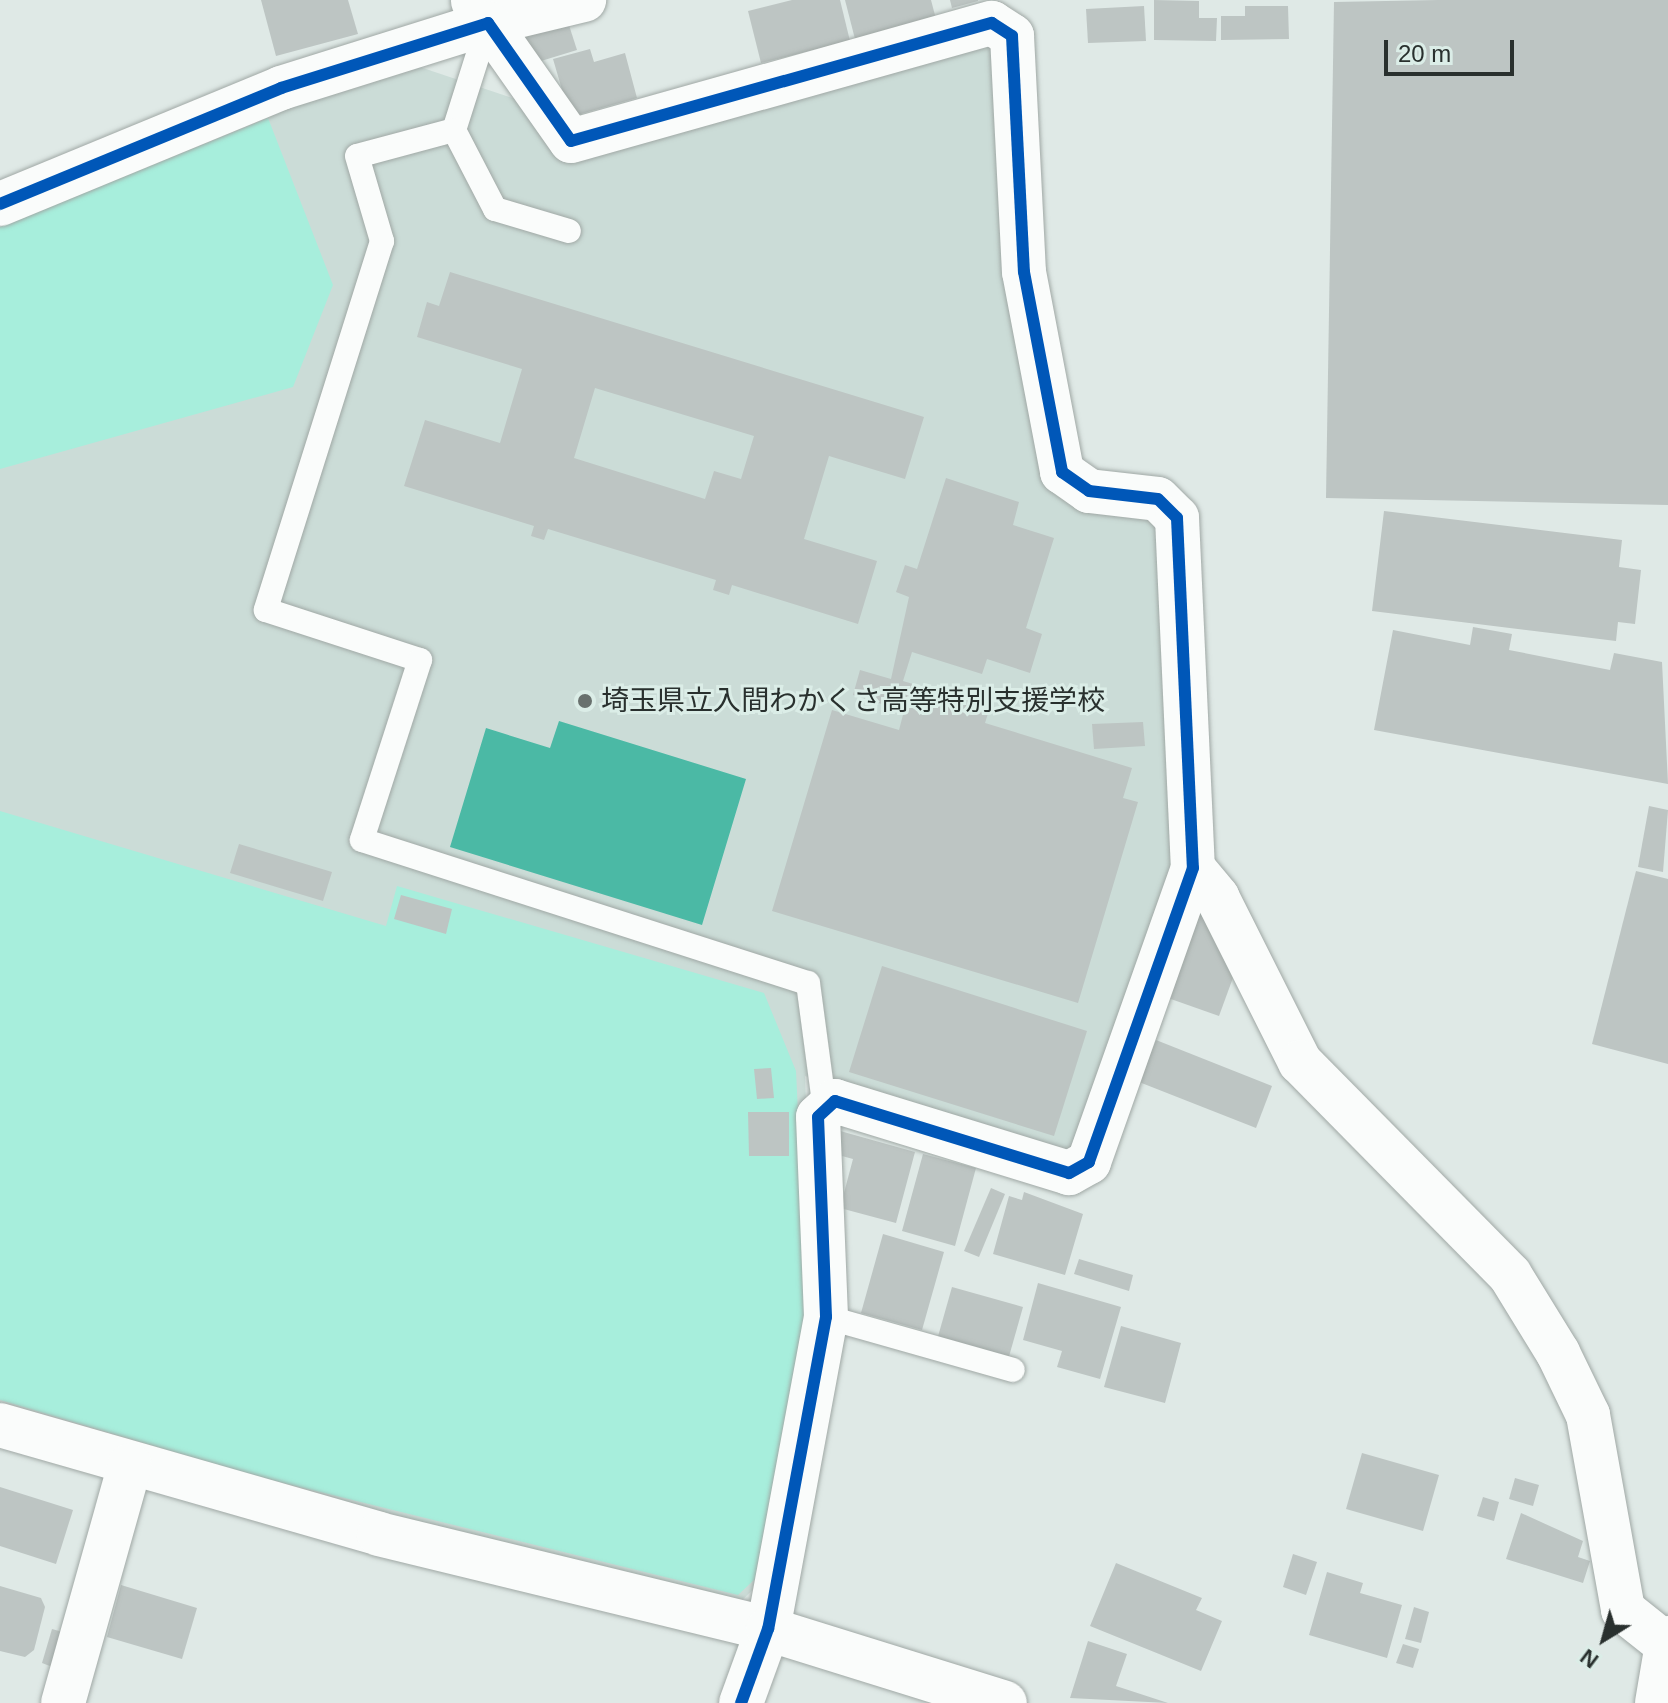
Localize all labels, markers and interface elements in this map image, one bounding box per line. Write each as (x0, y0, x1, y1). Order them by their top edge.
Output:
scale bar (1388, 24, 1518, 74)
text: 20 m (1398, 40, 1451, 67)
place label: 埼玉県立入間わかくさ高等特別支援学校 (601, 684, 1105, 718)
marker: 埼玉県立入間わかくさ高等特別支援学校 (576, 692, 594, 710)
north arrow (1564, 1599, 1644, 1679)
text: N (1575, 1644, 1603, 1673)

